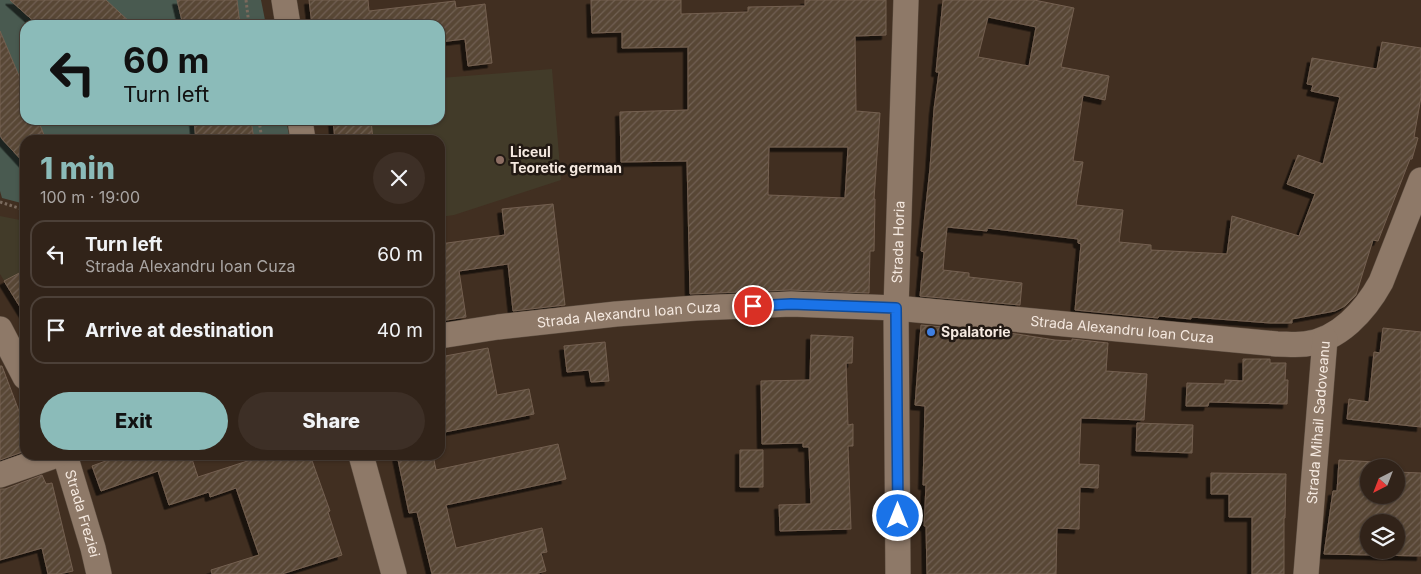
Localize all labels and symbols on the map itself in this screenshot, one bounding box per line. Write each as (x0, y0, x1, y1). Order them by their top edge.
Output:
place label: Liceul Teoretic german (510, 143, 622, 176)
marker: Liceul Teoretic german (494, 154, 506, 166)
street label: Strada Horia (888, 200, 907, 284)
pin (732, 285, 774, 327)
street label: Strada Alexandru Ioan Cuza (536, 298, 721, 331)
street label: Strada Alexandru Ioan Cuza (1030, 312, 1215, 346)
place label: Spalatorie (941, 323, 1011, 340)
marker: Spalatorie (925, 326, 937, 338)
street label: Strada Mihail Sadoveanu (1303, 340, 1333, 505)
north arrow (1360, 459, 1405, 504)
street label: Strada Freziei (62, 467, 104, 559)
position arrow (871, 489, 923, 541)

